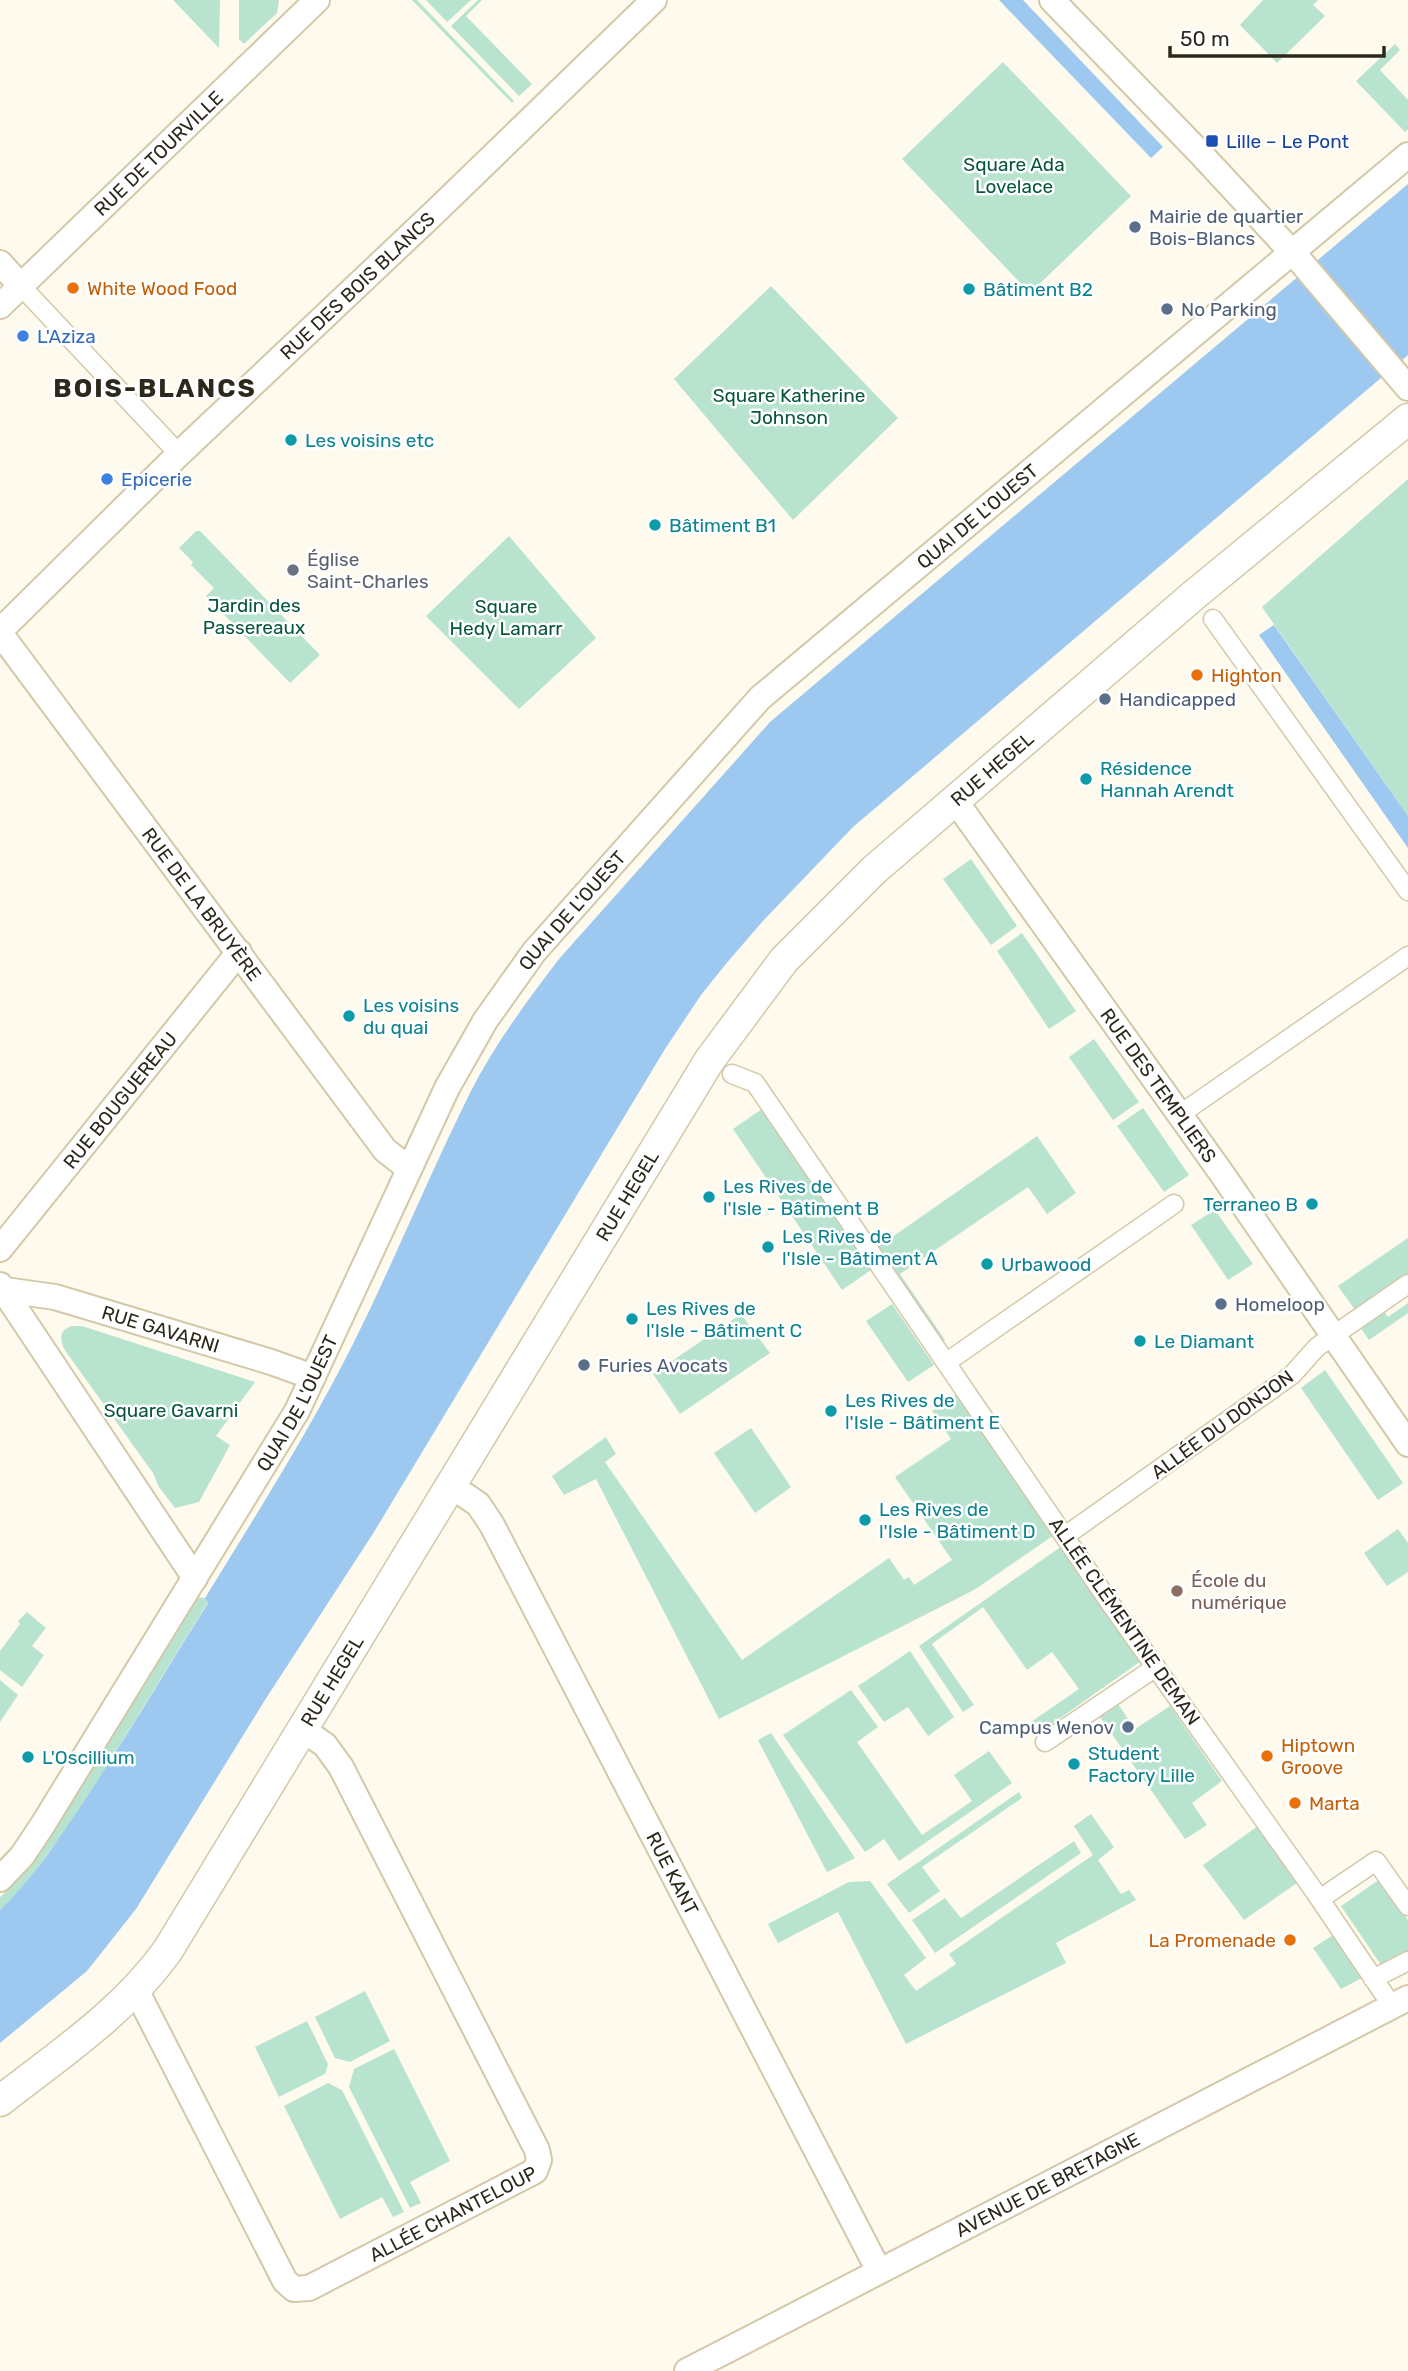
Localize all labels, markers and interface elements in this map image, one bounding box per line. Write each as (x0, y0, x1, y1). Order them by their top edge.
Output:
scale bar (1170, 14, 1384, 58)
text: 50 m (1180, 26, 1230, 51)
street label: RUE DE TOURVILLE (89, 86, 228, 221)
place label: Lille – Le Pont (1226, 130, 1350, 153)
marker: Lille – Le Pont (1204, 133, 1220, 149)
park label: Square Ada Lovelace (963, 153, 1065, 198)
place label: Mairie de quartier Bois-Blancs (1149, 205, 1304, 250)
street label: RUE DES BOIS BLANCS (276, 207, 440, 364)
marker: Mairie de quartier Bois-Blancs (1127, 219, 1143, 235)
place label: White Wood Food (87, 277, 237, 300)
place label: Bâtiment B2 (983, 278, 1093, 301)
marker: White Wood Food (65, 280, 81, 296)
marker: Bâtiment B2 (961, 281, 977, 297)
place label: No Parking (1181, 298, 1277, 321)
marker: No Parking (1159, 301, 1175, 317)
place label: L'Aziza (37, 325, 96, 348)
marker: L'Aziza (15, 328, 31, 344)
district label: BOIS-BLANCS (53, 373, 257, 404)
park label: Square Katherine Johnson (713, 384, 865, 429)
place label: Les voisins etc (305, 429, 434, 452)
marker: Les voisins etc (283, 432, 299, 448)
street label: QUAI DE L'OUEST (912, 459, 1043, 574)
place label: Epicerie (121, 468, 192, 491)
marker: Epicerie (99, 471, 115, 487)
place label: Bâtiment B1 (669, 514, 776, 537)
marker: Bâtiment B1 (647, 517, 663, 533)
place label: Église Saint-Charles (307, 548, 429, 593)
marker: Église Saint-Charles (285, 562, 301, 578)
park label: Jardin des Passereaux (203, 594, 305, 639)
park label: Square Hedy Lamarr (449, 595, 563, 640)
place label: Highton (1211, 664, 1282, 687)
marker: Highton (1189, 667, 1205, 683)
place label: Handicapped (1119, 688, 1236, 711)
marker: Handicapped (1097, 691, 1113, 707)
street label: RUE HEGEL (946, 727, 1039, 811)
place label: Résidence Hannah Arendt (1100, 757, 1235, 802)
marker: Résidence Hannah Arendt (1078, 771, 1094, 787)
street label: RUE DE LA BRUYÈRE (137, 823, 266, 985)
street label: QUAI DE L'OUEST (514, 846, 631, 975)
place label: Les voisins du quai (363, 994, 459, 1039)
street label: RUE DES TEMPLIERS (1095, 1004, 1221, 1167)
marker: Les voisins du quai (341, 1008, 357, 1024)
street label: RUE BOUGUEREAU (58, 1028, 182, 1173)
street label: RUE HEGEL (591, 1146, 664, 1245)
place label: Les Rives de l'Isle - Bâtiment B (723, 1175, 879, 1220)
marker: Les Rives de l'Isle - Bâtiment B (701, 1189, 717, 1205)
place label: Terraneo B (1203, 1193, 1298, 1216)
marker: Terraneo B (1304, 1196, 1320, 1212)
place label: Les Rives de l'Isle - Bâtiment A (782, 1225, 938, 1270)
marker: Les Rives de l'Isle - Bâtiment A (760, 1239, 776, 1255)
place label: Urbawood (1001, 1253, 1091, 1276)
marker: Urbawood (979, 1256, 995, 1272)
place label: Homeloop (1235, 1293, 1325, 1316)
marker: Homeloop (1213, 1296, 1229, 1312)
place label: Les Rives de l'Isle - Bâtiment C (646, 1297, 802, 1342)
street label: RUE GAVARNI (99, 1301, 222, 1358)
marker: Les Rives de l'Isle - Bâtiment C (624, 1311, 640, 1327)
place label: Le Diamant (1154, 1330, 1255, 1353)
street label: QUAI DE L'OUEST (252, 1331, 343, 1476)
marker: Le Diamant (1132, 1333, 1148, 1349)
place label: Furies Avocats (598, 1354, 728, 1377)
marker: Furies Avocats (576, 1357, 592, 1373)
street label: ALLÉE DU DONJON (1147, 1365, 1298, 1484)
place label: Les Rives de l'Isle - Bâtiment E (845, 1389, 1000, 1434)
park label: Square Gavarni (104, 1399, 238, 1422)
marker: Les Rives de l'Isle - Bâtiment E (823, 1403, 839, 1419)
place label: Les Rives de l'Isle - Bâtiment D (879, 1498, 1036, 1543)
marker: Les Rives de l'Isle - Bâtiment D (857, 1512, 873, 1528)
street label: ALLÉE CLÉMENTINE DEMAN (1044, 1513, 1205, 1729)
place label: École du numérique (1191, 1569, 1287, 1614)
marker: École du numérique (1169, 1583, 1185, 1599)
street label: RUE HEGEL (296, 1631, 369, 1731)
place label: Campus Wenov (979, 1716, 1114, 1739)
marker: Campus Wenov (1120, 1719, 1136, 1735)
place label: Hiptown Groove (1281, 1734, 1355, 1779)
place label: Student Factory Lille (1088, 1742, 1195, 1787)
place label: L'Oscillium (42, 1746, 135, 1769)
marker: Hiptown Groove (1259, 1748, 1275, 1764)
marker: L'Oscillium (20, 1749, 36, 1765)
marker: Student Factory Lille (1066, 1756, 1082, 1772)
place label: Marta (1309, 1792, 1360, 1815)
marker: Marta (1287, 1795, 1303, 1811)
street label: RUE KANT (641, 1828, 703, 1919)
place label: La Promenade (1149, 1929, 1276, 1952)
marker: La Promenade (1282, 1932, 1298, 1948)
street label: AVENUE DE BRETAGNE (952, 2128, 1144, 2242)
street label: ALLÉE CHANTELOUP (365, 2161, 541, 2267)

